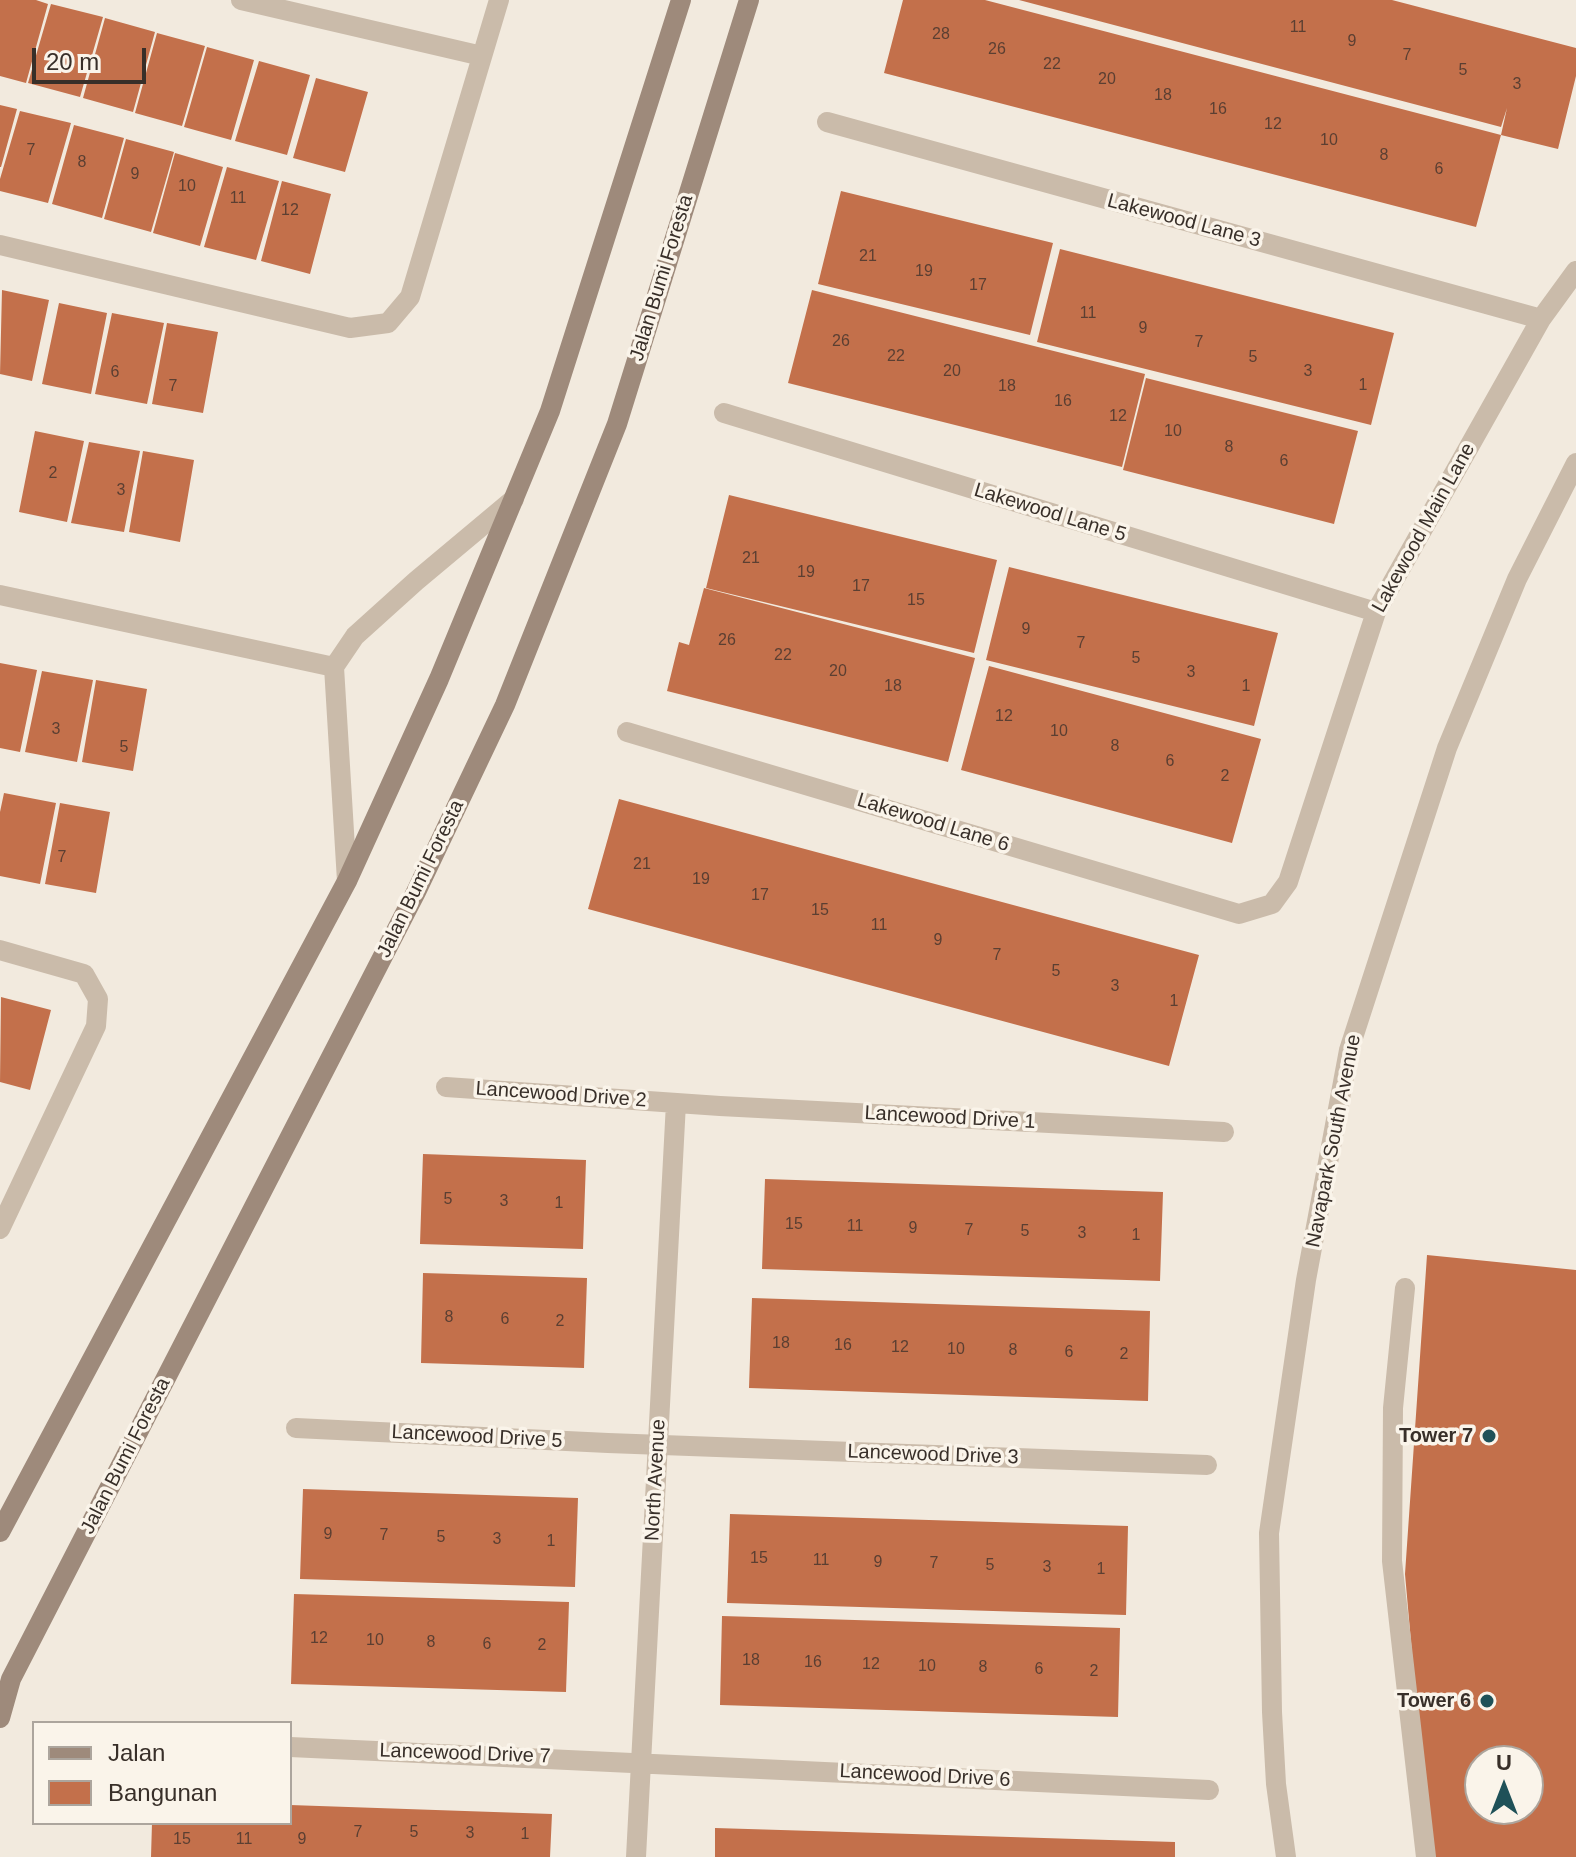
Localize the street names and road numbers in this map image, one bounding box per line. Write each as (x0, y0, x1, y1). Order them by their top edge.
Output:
street label: Lakewood Lane 3 (1105, 189, 1263, 253)
street label: Jalan Bumi Foresta (625, 192, 699, 364)
street label: Lakewood Main Lane (1367, 439, 1481, 617)
street label: Lakewood Lane 5 (971, 478, 1129, 548)
street label: Lakewood Lane 6 (854, 788, 1012, 858)
street label: Jalan Bumi Foresta (372, 796, 470, 962)
street label: Navapark South Avenue (1302, 1032, 1366, 1250)
street label: Lancewood Drive 2 (475, 1077, 647, 1113)
street label: Lancewood Drive 1 (864, 1102, 1036, 1134)
street label: Jalan Bumi Foresta (76, 1374, 176, 1538)
street label: North Avenue (641, 1418, 671, 1542)
street label: Lancewood Drive 5 (391, 1421, 563, 1453)
street label: Lancewood Drive 3 (847, 1440, 1019, 1470)
street label: Lancewood Drive 7 (379, 1739, 551, 1769)
street label: Lancewood Drive 6 (839, 1760, 1011, 1792)

